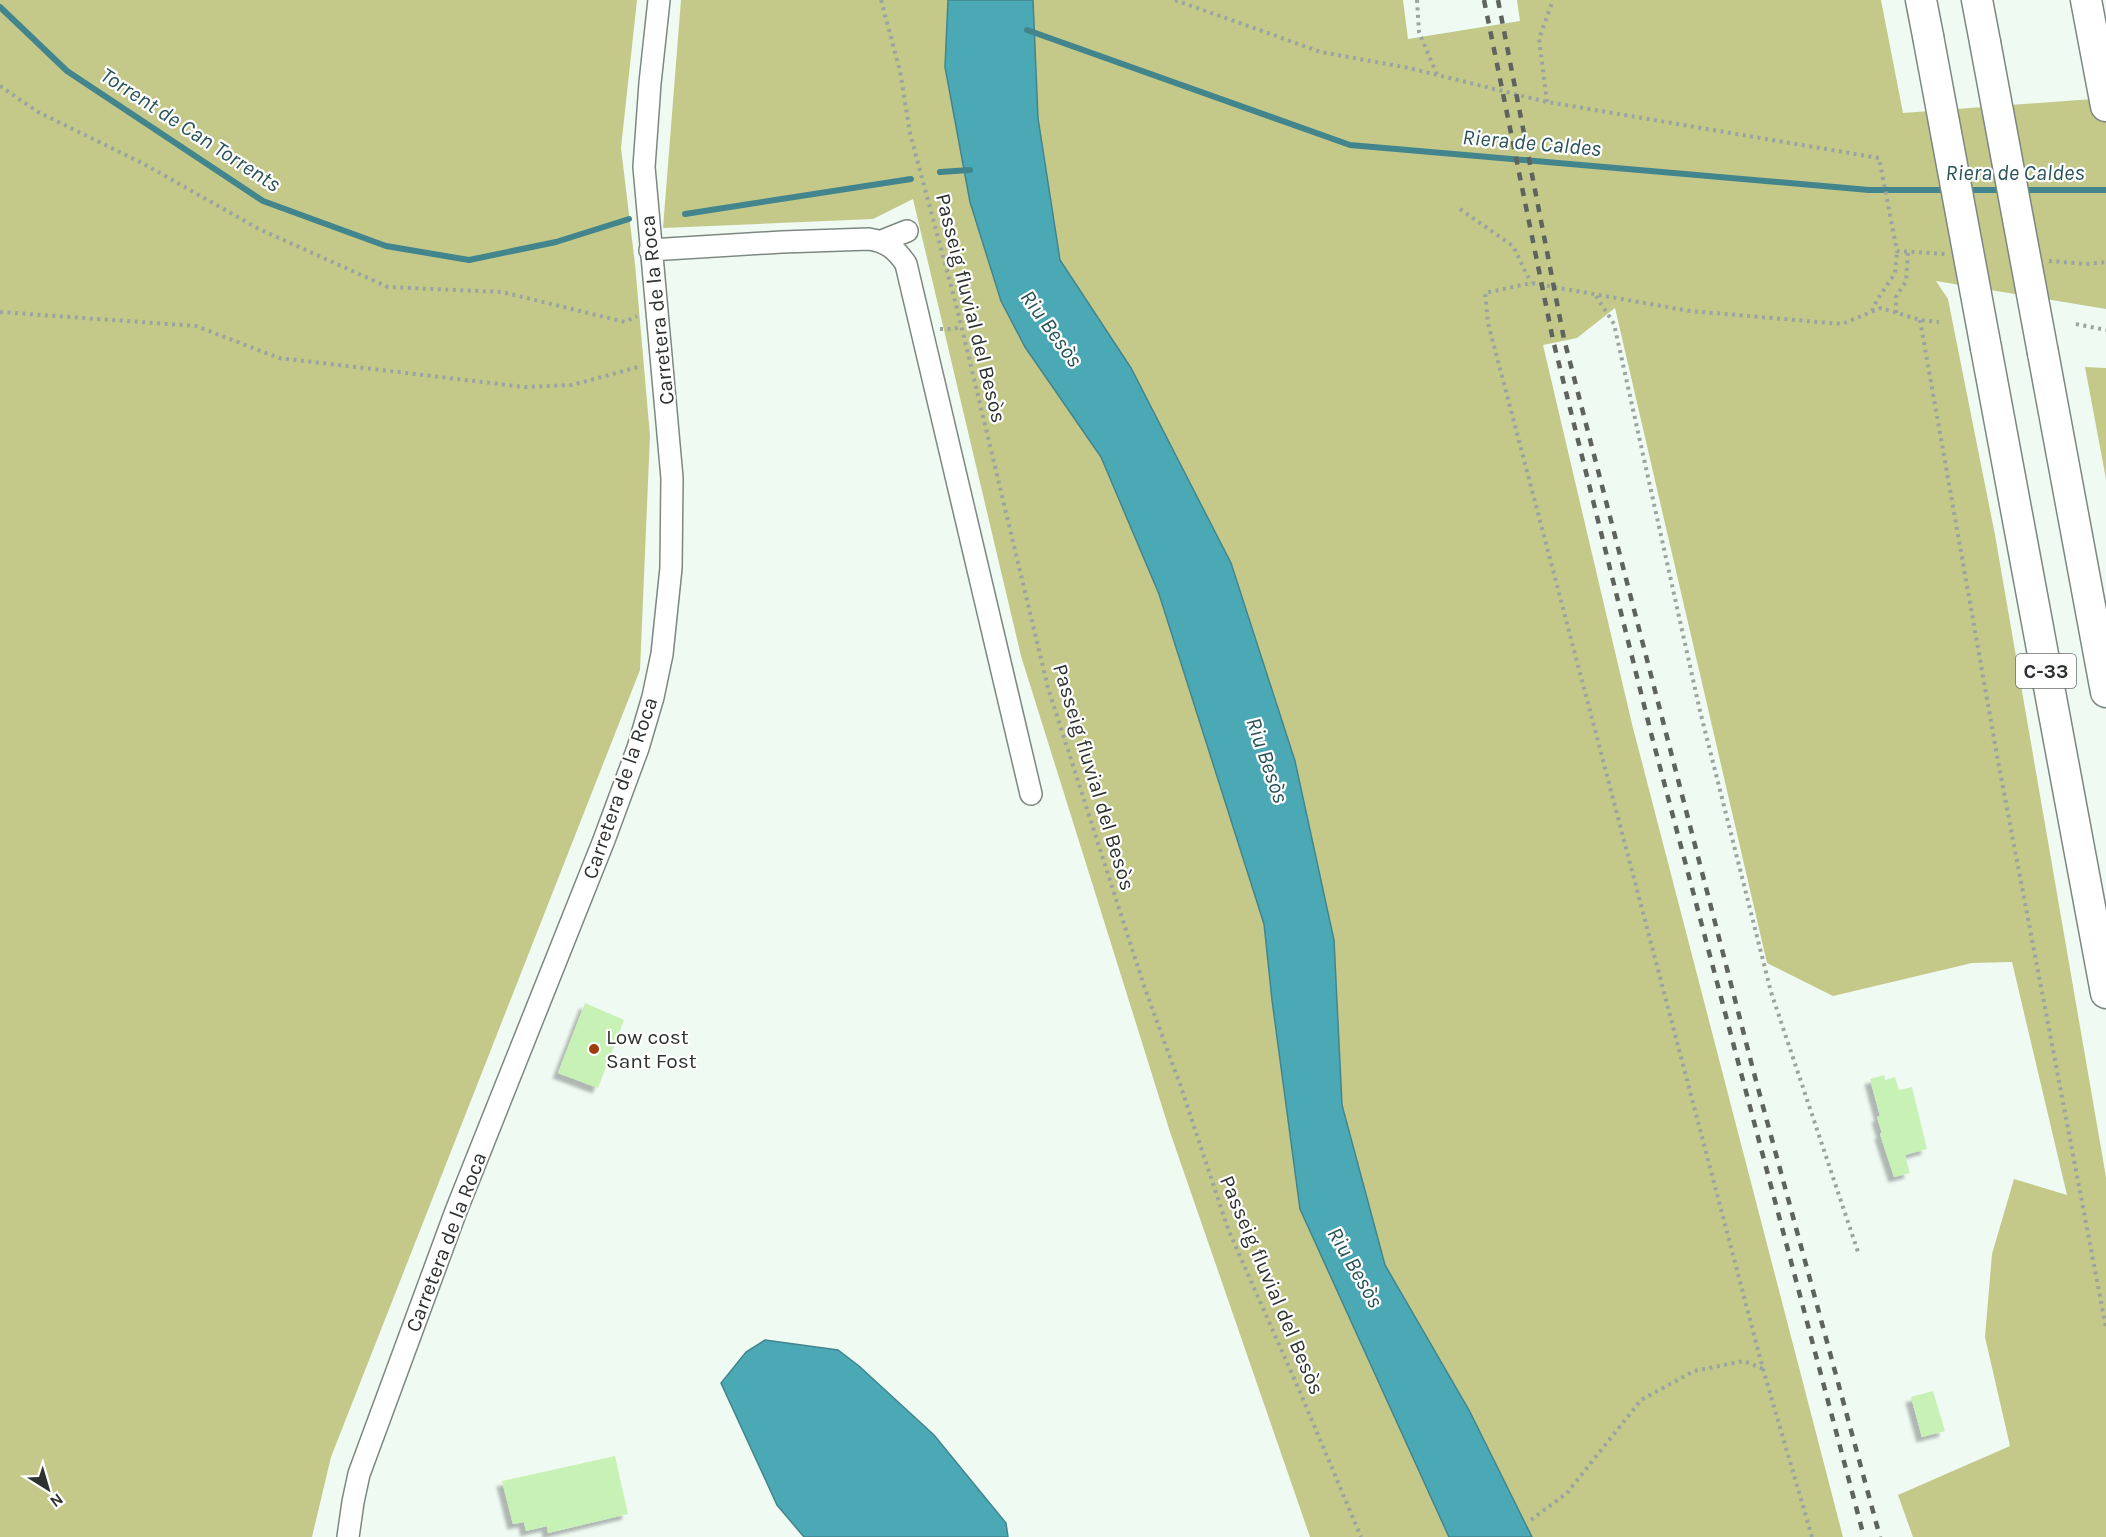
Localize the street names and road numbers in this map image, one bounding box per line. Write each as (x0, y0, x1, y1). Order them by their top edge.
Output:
street label: Passeig fluvial del Besòs (931, 191, 1011, 425)
street label: Carretera de la Roca (635, 214, 679, 406)
road number: C-33 (2016, 654, 2076, 688)
street label: Passeig fluvial del Besòs (1048, 661, 1140, 893)
street label: Carretera de la Roca (578, 694, 662, 882)
street label: Carretera de la Roca (401, 1149, 491, 1335)
street label: Passeig fluvial del Besòs (1215, 1172, 1329, 1398)

